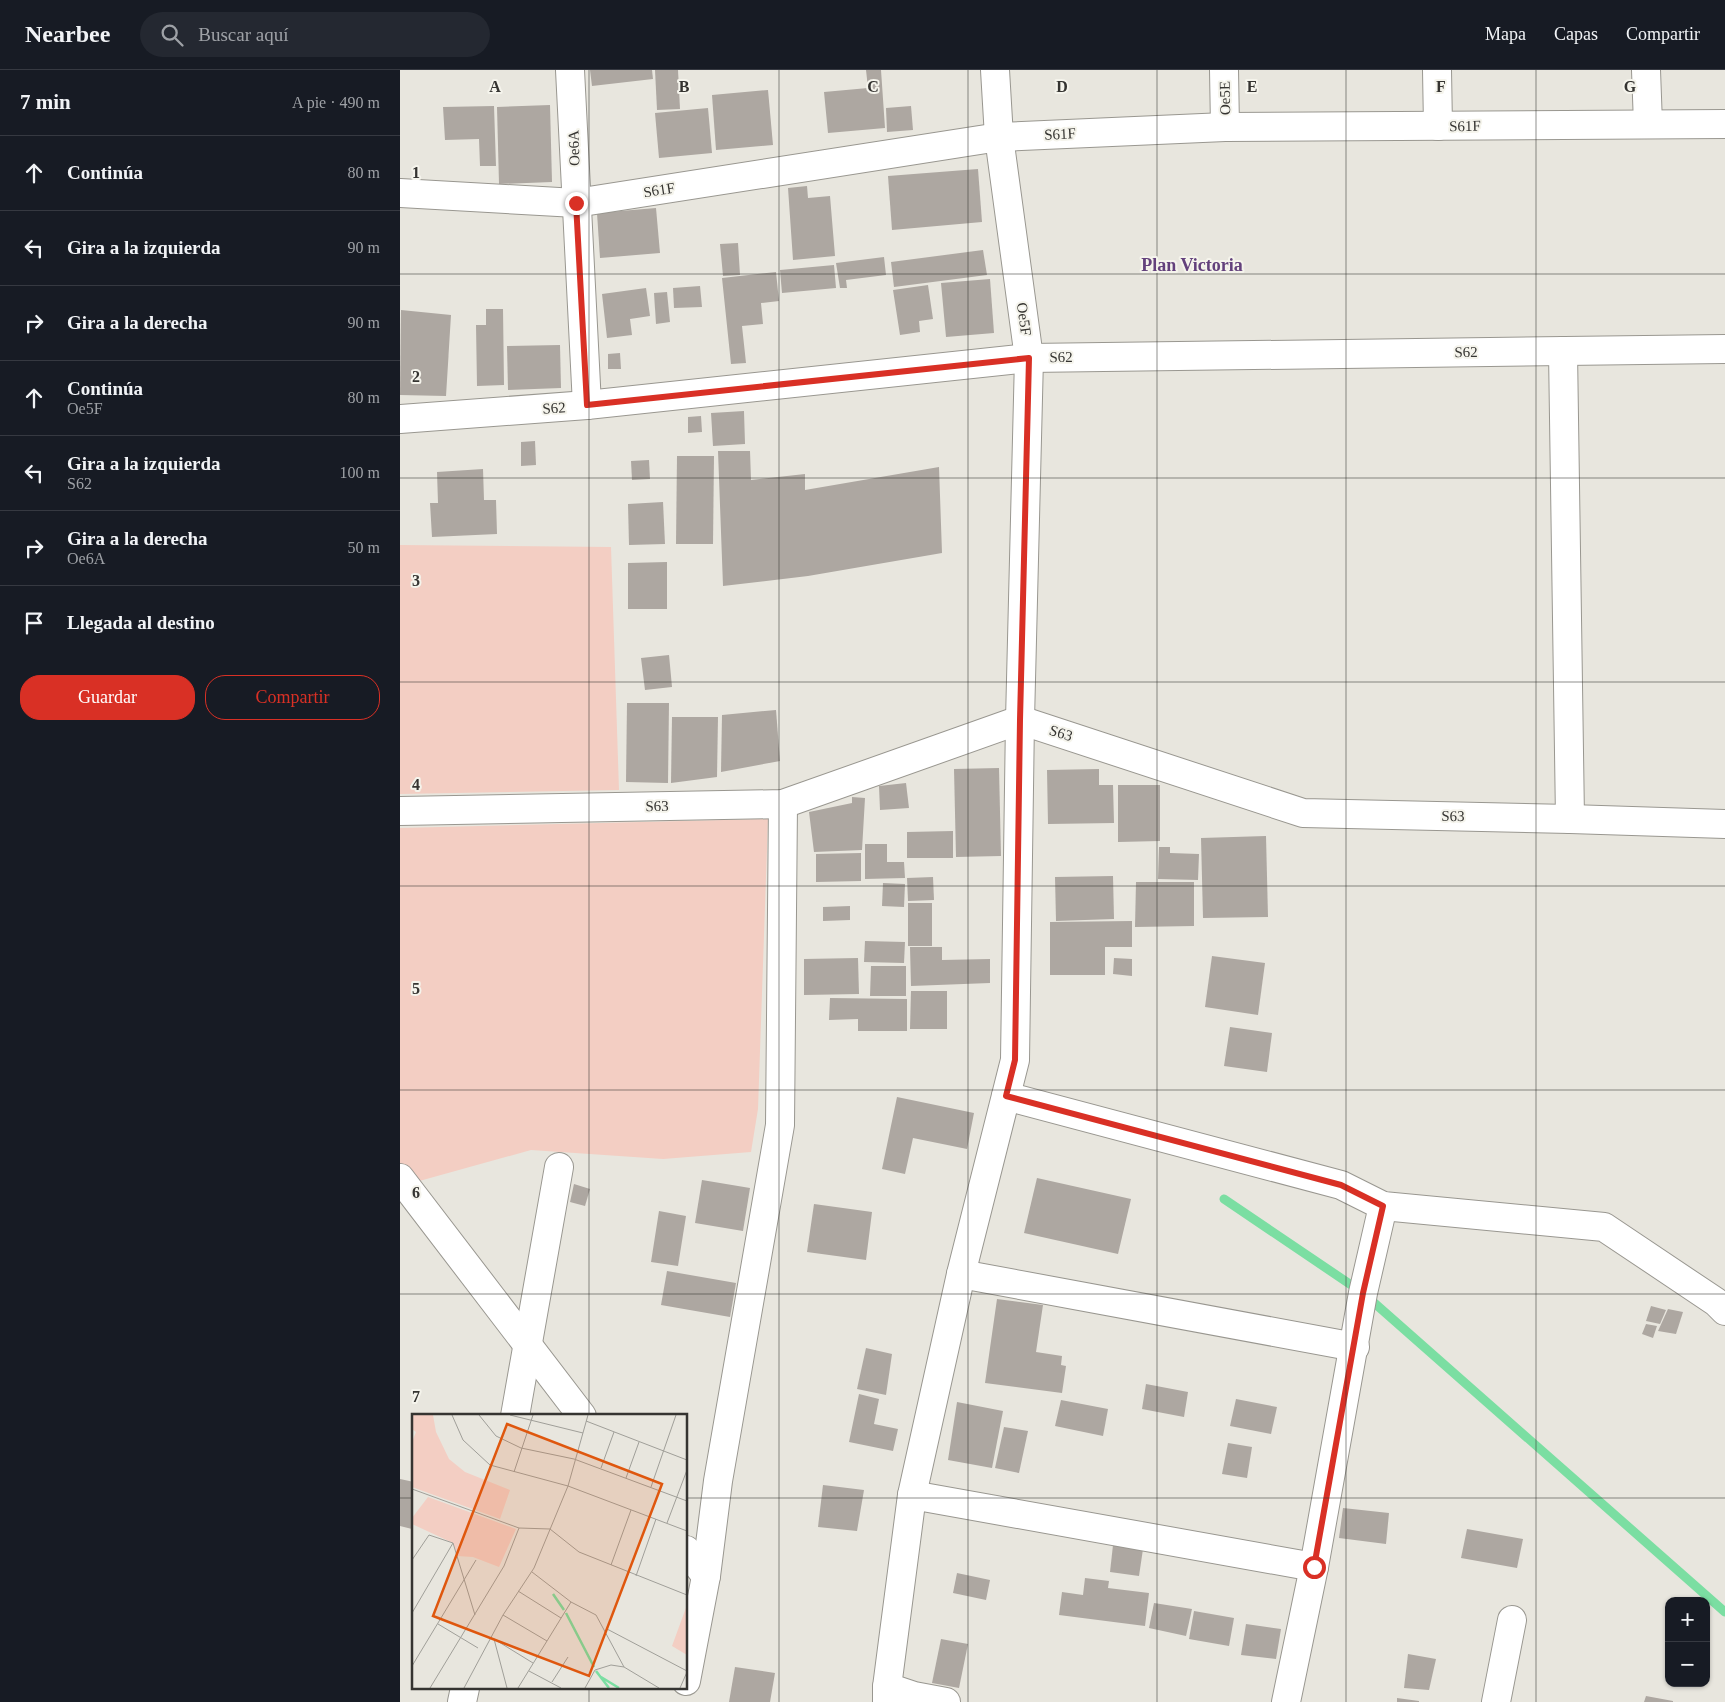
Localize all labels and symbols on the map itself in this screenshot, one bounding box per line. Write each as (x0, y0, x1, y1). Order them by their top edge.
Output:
text: A (489, 78, 501, 95)
text: B (679, 78, 690, 95)
text: C (867, 78, 879, 95)
text: D (1056, 78, 1068, 95)
text: E (1247, 78, 1257, 95)
text: F (1436, 78, 1446, 95)
text: G (1624, 78, 1637, 95)
street label: Oe5E (1217, 81, 1233, 115)
street label: S61F (1449, 118, 1481, 134)
street label: S61F (1044, 125, 1076, 143)
street label: Oe6A (565, 130, 583, 166)
text: 1 (412, 164, 420, 181)
street label: S61F (642, 180, 676, 200)
route end (565, 192, 588, 215)
district label: Plan Victoria (1141, 255, 1243, 275)
street label: Oe5F (1014, 301, 1034, 337)
street label: S62 (1454, 344, 1478, 360)
street label: S62 (1049, 349, 1073, 365)
text: 2 (412, 368, 420, 385)
street label: S62 (542, 399, 566, 417)
text: 3 (412, 572, 420, 589)
street label: S63 (1047, 722, 1075, 744)
text: 4 (412, 776, 420, 793)
street label: S63 (645, 798, 669, 814)
street label: S63 (1441, 808, 1465, 824)
text: 5 (412, 980, 420, 997)
text: 6 (412, 1184, 420, 1201)
text: 7 (412, 1388, 420, 1405)
inset map (412, 1414, 688, 1690)
route start (1303, 1556, 1326, 1579)

